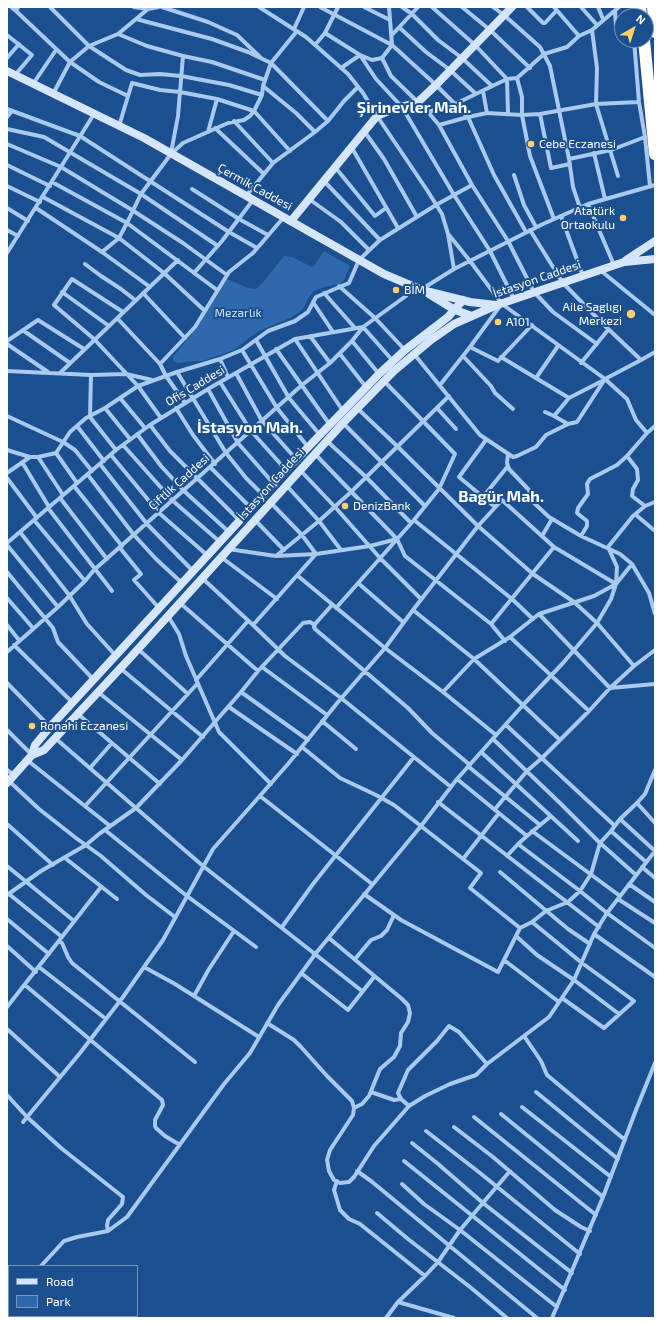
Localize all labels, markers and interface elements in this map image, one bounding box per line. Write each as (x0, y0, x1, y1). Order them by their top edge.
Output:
north arrow (614, 8, 654, 48)
text: N (634, 12, 648, 27)
district label: Şirinevler Mah. (357, 98, 471, 118)
place label: Cebe Eczanesi (539, 137, 616, 151)
marker: Cebe Eczanesi (526, 139, 536, 149)
street label: Çermik Caddesi (215, 161, 295, 213)
place label: Atatürk Ortaokulu (561, 204, 615, 232)
marker: Atatürk Ortaokulu (618, 213, 628, 223)
street label: İstasyon Caddesi (491, 257, 583, 301)
place label: BİM (404, 283, 425, 297)
marker: BİM (391, 285, 401, 295)
place label: Aile Saglıgı Merkezi (563, 300, 622, 328)
park label: Mezarlık (214, 306, 262, 320)
marker: Aile Saglıgı Merkezi (625, 308, 637, 320)
place label: A101 (506, 315, 530, 329)
marker: A101 (493, 317, 503, 327)
street label: Ofis Caddesi (163, 363, 227, 409)
district label: İstasyon Mah. (197, 418, 303, 438)
street label: İstasyon Caddesi (235, 445, 307, 523)
street label: Çiftlik Caddesi (146, 451, 212, 513)
district label: Bagür Mah. (458, 487, 544, 507)
place label: DenizBank (353, 499, 411, 513)
marker: DenizBank (340, 501, 350, 511)
place label: Ronahi Eczanesi (40, 719, 128, 733)
marker: Ronahi Eczanesi (27, 721, 37, 731)
legend (8, 1265, 138, 1317)
text: Road (46, 1274, 74, 1288)
text: Park (46, 1294, 71, 1308)

